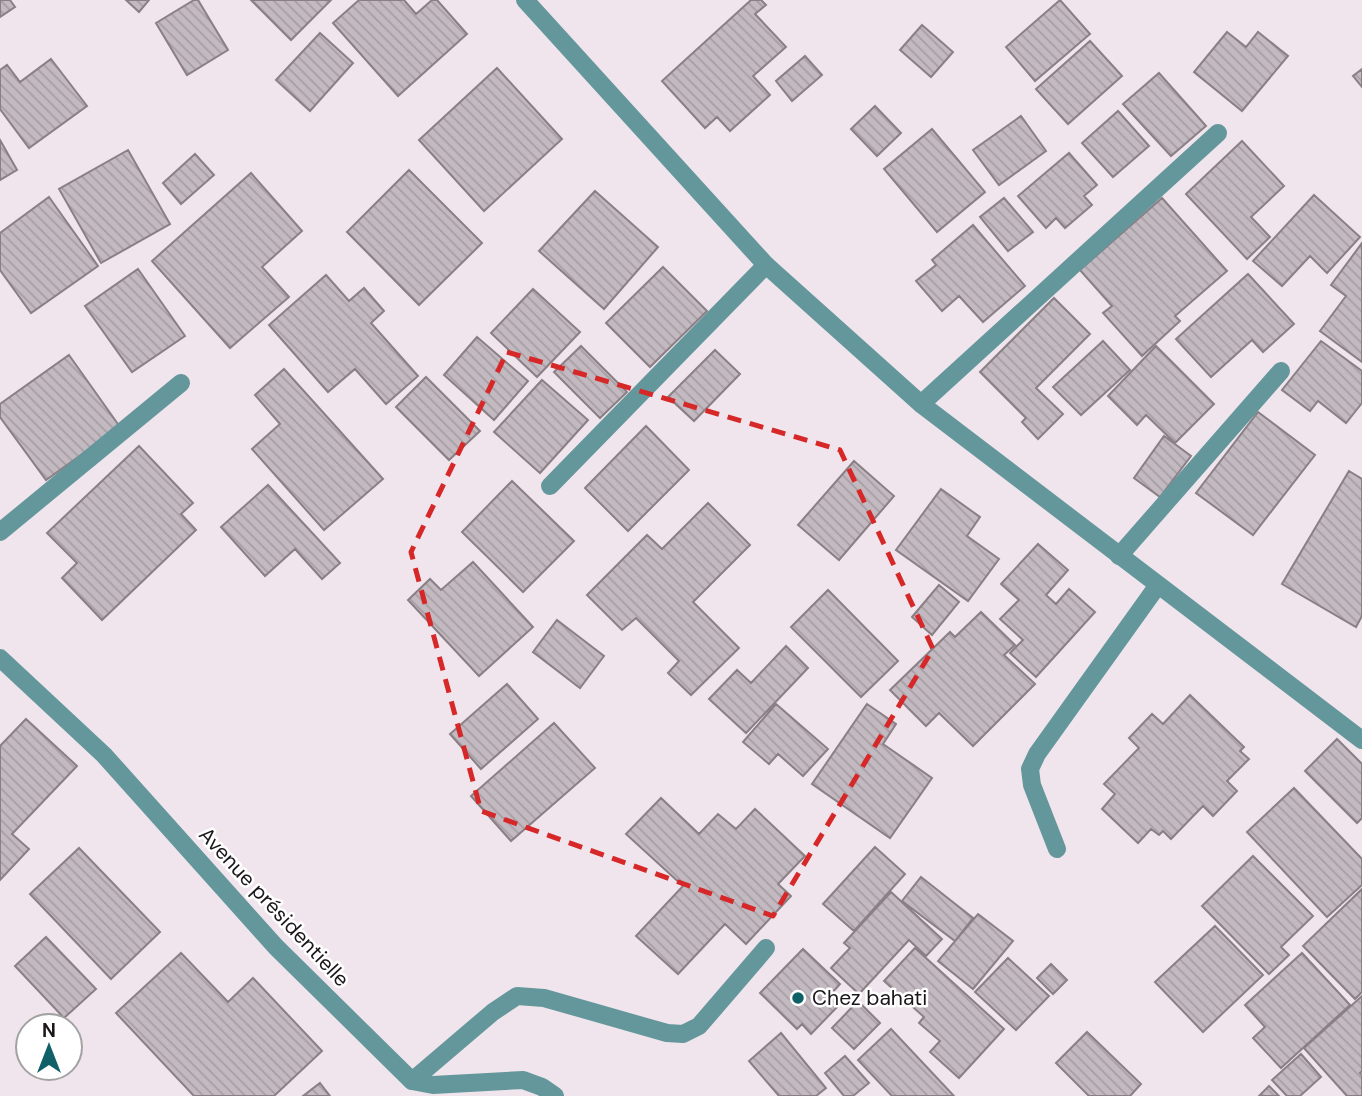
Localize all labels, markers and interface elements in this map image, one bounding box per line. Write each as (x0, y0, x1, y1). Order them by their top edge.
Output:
street label: Avenue présidentielle (193, 821, 355, 993)
place label: Chez bahati (812, 984, 927, 1012)
marker: Chez bahati (790, 990, 806, 1006)
north arrow (14, 1012, 84, 1082)
text: N (42, 1018, 56, 1043)

